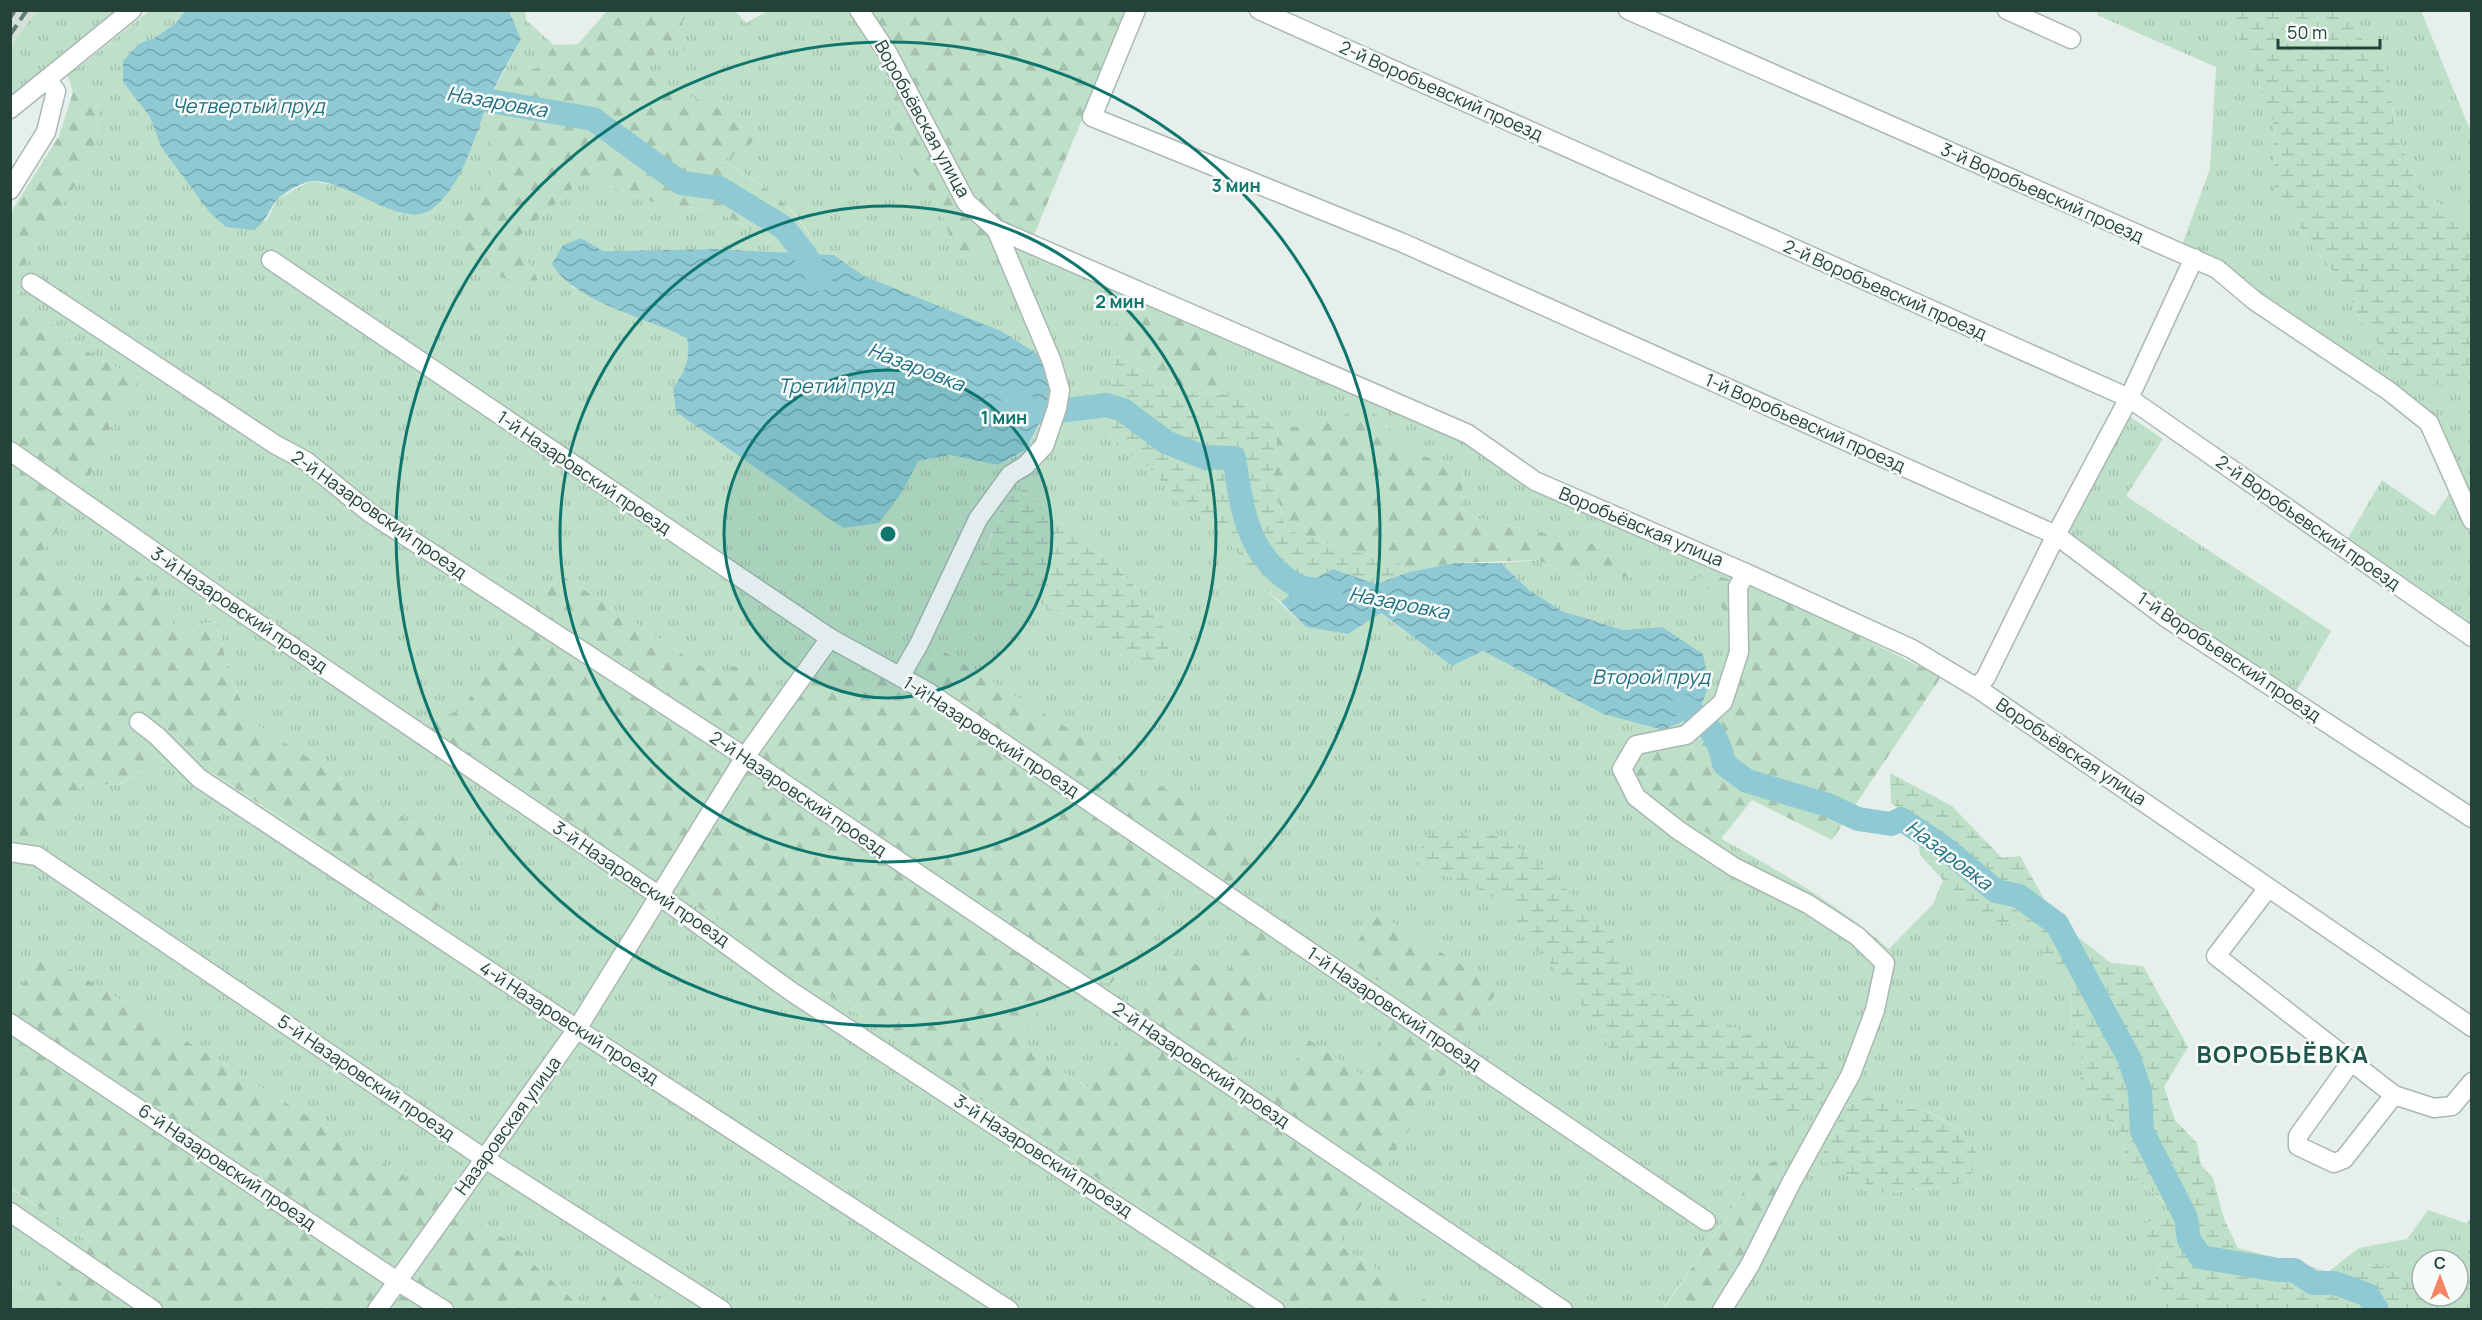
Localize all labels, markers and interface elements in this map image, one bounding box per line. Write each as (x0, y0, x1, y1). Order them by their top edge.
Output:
scale bar (2278, 12, 2380, 50)
text: 50 m (2287, 20, 2327, 44)
street label: 2-й Воробъевский проезд (1336, 34, 1547, 146)
street label: Воробьёвская улица (870, 35, 976, 202)
water label: Назаровка (445, 79, 550, 124)
water label: Четвертый пруд (172, 92, 326, 119)
street label: 3-й Воробъевский проезд (1937, 136, 2148, 248)
text: 3 мин (1211, 173, 1261, 197)
street label: 2-й Воробъевский проезд (1780, 233, 1991, 345)
text: 2 мин (1095, 289, 1145, 313)
water label: Назаровка (864, 336, 969, 398)
street label: 1-й Воробъевский проезд (1702, 367, 1909, 477)
water label: Третий пруд (778, 372, 896, 399)
street label: 1-й Назаровский проезд (493, 405, 677, 540)
text: 1 мин (981, 405, 1027, 429)
street label: 2-й Назаровский проезд (287, 445, 472, 584)
street label: 2-й Воробъевский проезд (2212, 449, 2406, 595)
street label: Воробьёвская улица (1555, 481, 1727, 572)
centre of rings (878, 524, 898, 544)
street label: 3-й Назаровский проезд (146, 541, 333, 677)
water label: Назаровка (1347, 580, 1452, 626)
street label: 1-й Воробъевский проезд (2133, 586, 2326, 727)
water label: Второй пруд (1592, 663, 1712, 690)
street label: 1-й Назаровский проезд (899, 670, 1084, 802)
street label: Воробьёвская улица (1992, 692, 2151, 810)
street label: 2-й Назаровский проезд (705, 725, 892, 862)
water label: Назаровка (1901, 813, 1999, 896)
street label: 3-й Назаровский проезд (548, 815, 735, 951)
street label: 1-й Назаровский проезд (1303, 941, 1487, 1076)
street label: 4-й Назаровский проезд (475, 955, 664, 1089)
street label: 2-й Назаровский проезд (1108, 996, 1295, 1133)
street label: 5-й Назаровский проезд (273, 1009, 460, 1146)
district label: ВОРОБЬЁВКА (2196, 1037, 2370, 1070)
street label: Назаровская улица (449, 1051, 566, 1199)
street label: 3-й Назаровский проезд (950, 1088, 1138, 1222)
street label: 6-й Назаровский проезд (134, 1098, 321, 1235)
north arrow (2410, 1248, 2470, 1308)
text: С (2434, 1252, 2446, 1274)

